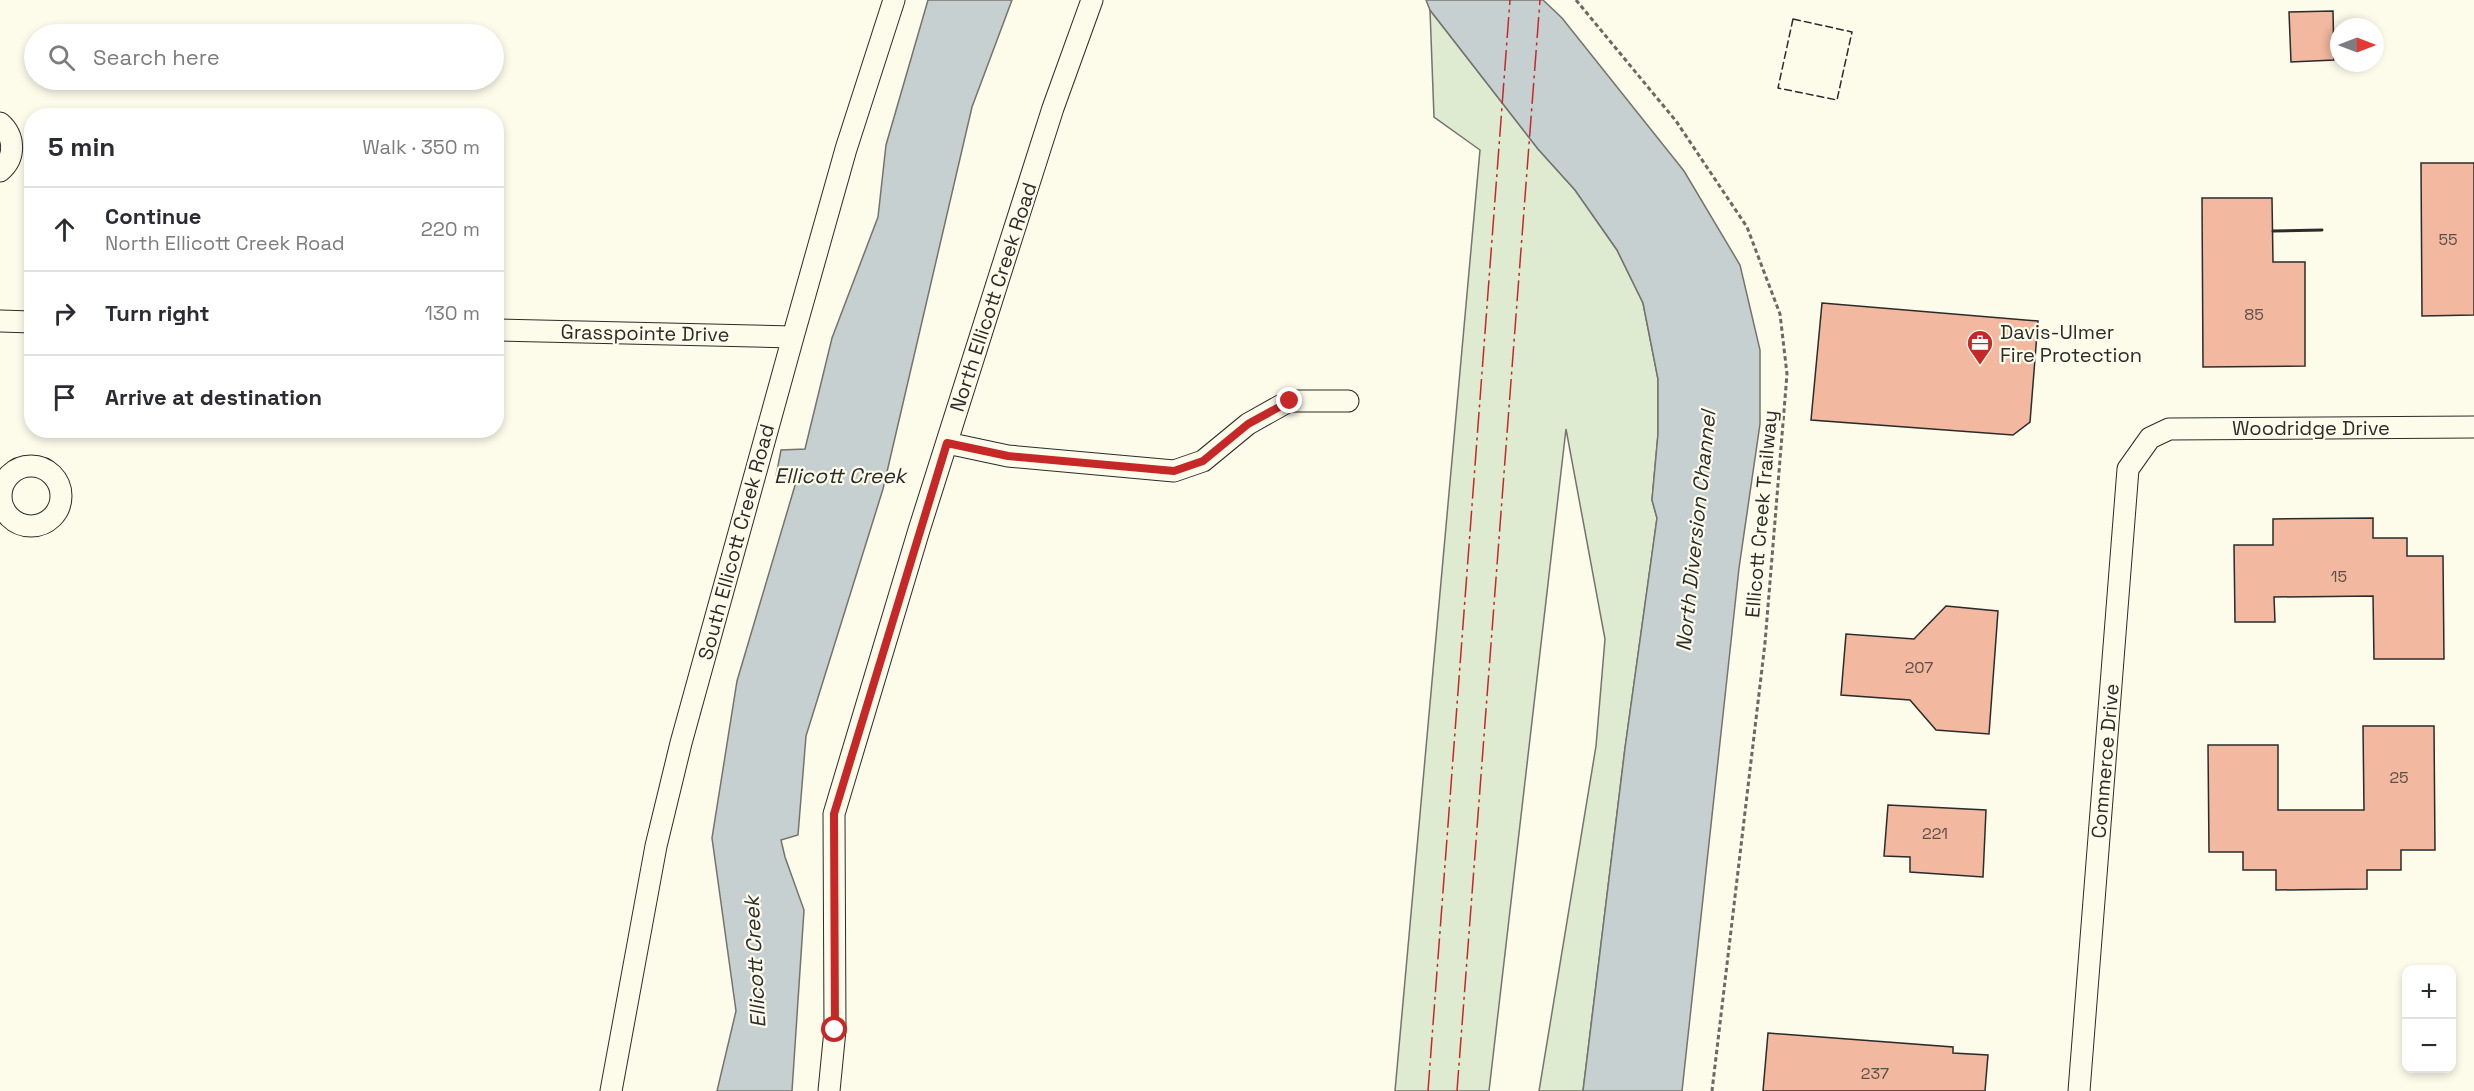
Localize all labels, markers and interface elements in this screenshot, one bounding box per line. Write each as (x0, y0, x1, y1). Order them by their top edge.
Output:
north arrow (2330, 18, 2384, 72)
search box (24, 24, 504, 90)
icon: search (45, 41, 78, 74)
text: Search here (93, 43, 220, 71)
text: 5 min (48, 130, 115, 164)
text: Walk · 350 m (362, 134, 480, 160)
street label: North Ellicott Creek Road (944, 179, 1042, 415)
text: Continue (105, 202, 201, 230)
icon: ahead (48, 213, 81, 246)
text: 220 m (421, 216, 480, 242)
house number: 55 (2438, 229, 2458, 250)
text: North Ellicott Creek Road (105, 230, 345, 256)
icon: right (48, 297, 81, 330)
text: Turn right (105, 299, 210, 327)
text: 130 m (424, 300, 480, 326)
house number: 85 (2244, 304, 2264, 325)
street label: Grasspointe Drive (560, 319, 730, 347)
place label: Davis-Ulmer Fire Protection (2000, 319, 2142, 368)
office icon: Davis-Ulmer Fire Protection (1965, 328, 1995, 366)
icon: arrive (48, 381, 81, 414)
text: Arrive at destination (105, 383, 322, 411)
route end (1276, 387, 1302, 413)
water label: North Diversion Channel (1669, 406, 1722, 653)
street label: Ellicott Creek Trailway (1739, 409, 1783, 619)
street label: Woodridge Drive (2232, 415, 2390, 441)
street label: South Ellicott Creek Road (692, 421, 780, 663)
water label: Ellicott Creek (774, 462, 909, 489)
house number: 15 (2331, 566, 2347, 587)
house number: 207 (1905, 657, 1933, 678)
street label: Commerce Drive (2085, 682, 2125, 840)
house number: 25 (2389, 767, 2409, 788)
house number: 221 (1922, 823, 1948, 844)
water label: Ellicott Creek (737, 893, 771, 1029)
map controls (2402, 965, 2456, 1073)
button: + (2402, 965, 2456, 1019)
route start (821, 1016, 847, 1042)
button: − (2402, 1019, 2456, 1073)
house number: 237 (1861, 1063, 1889, 1084)

